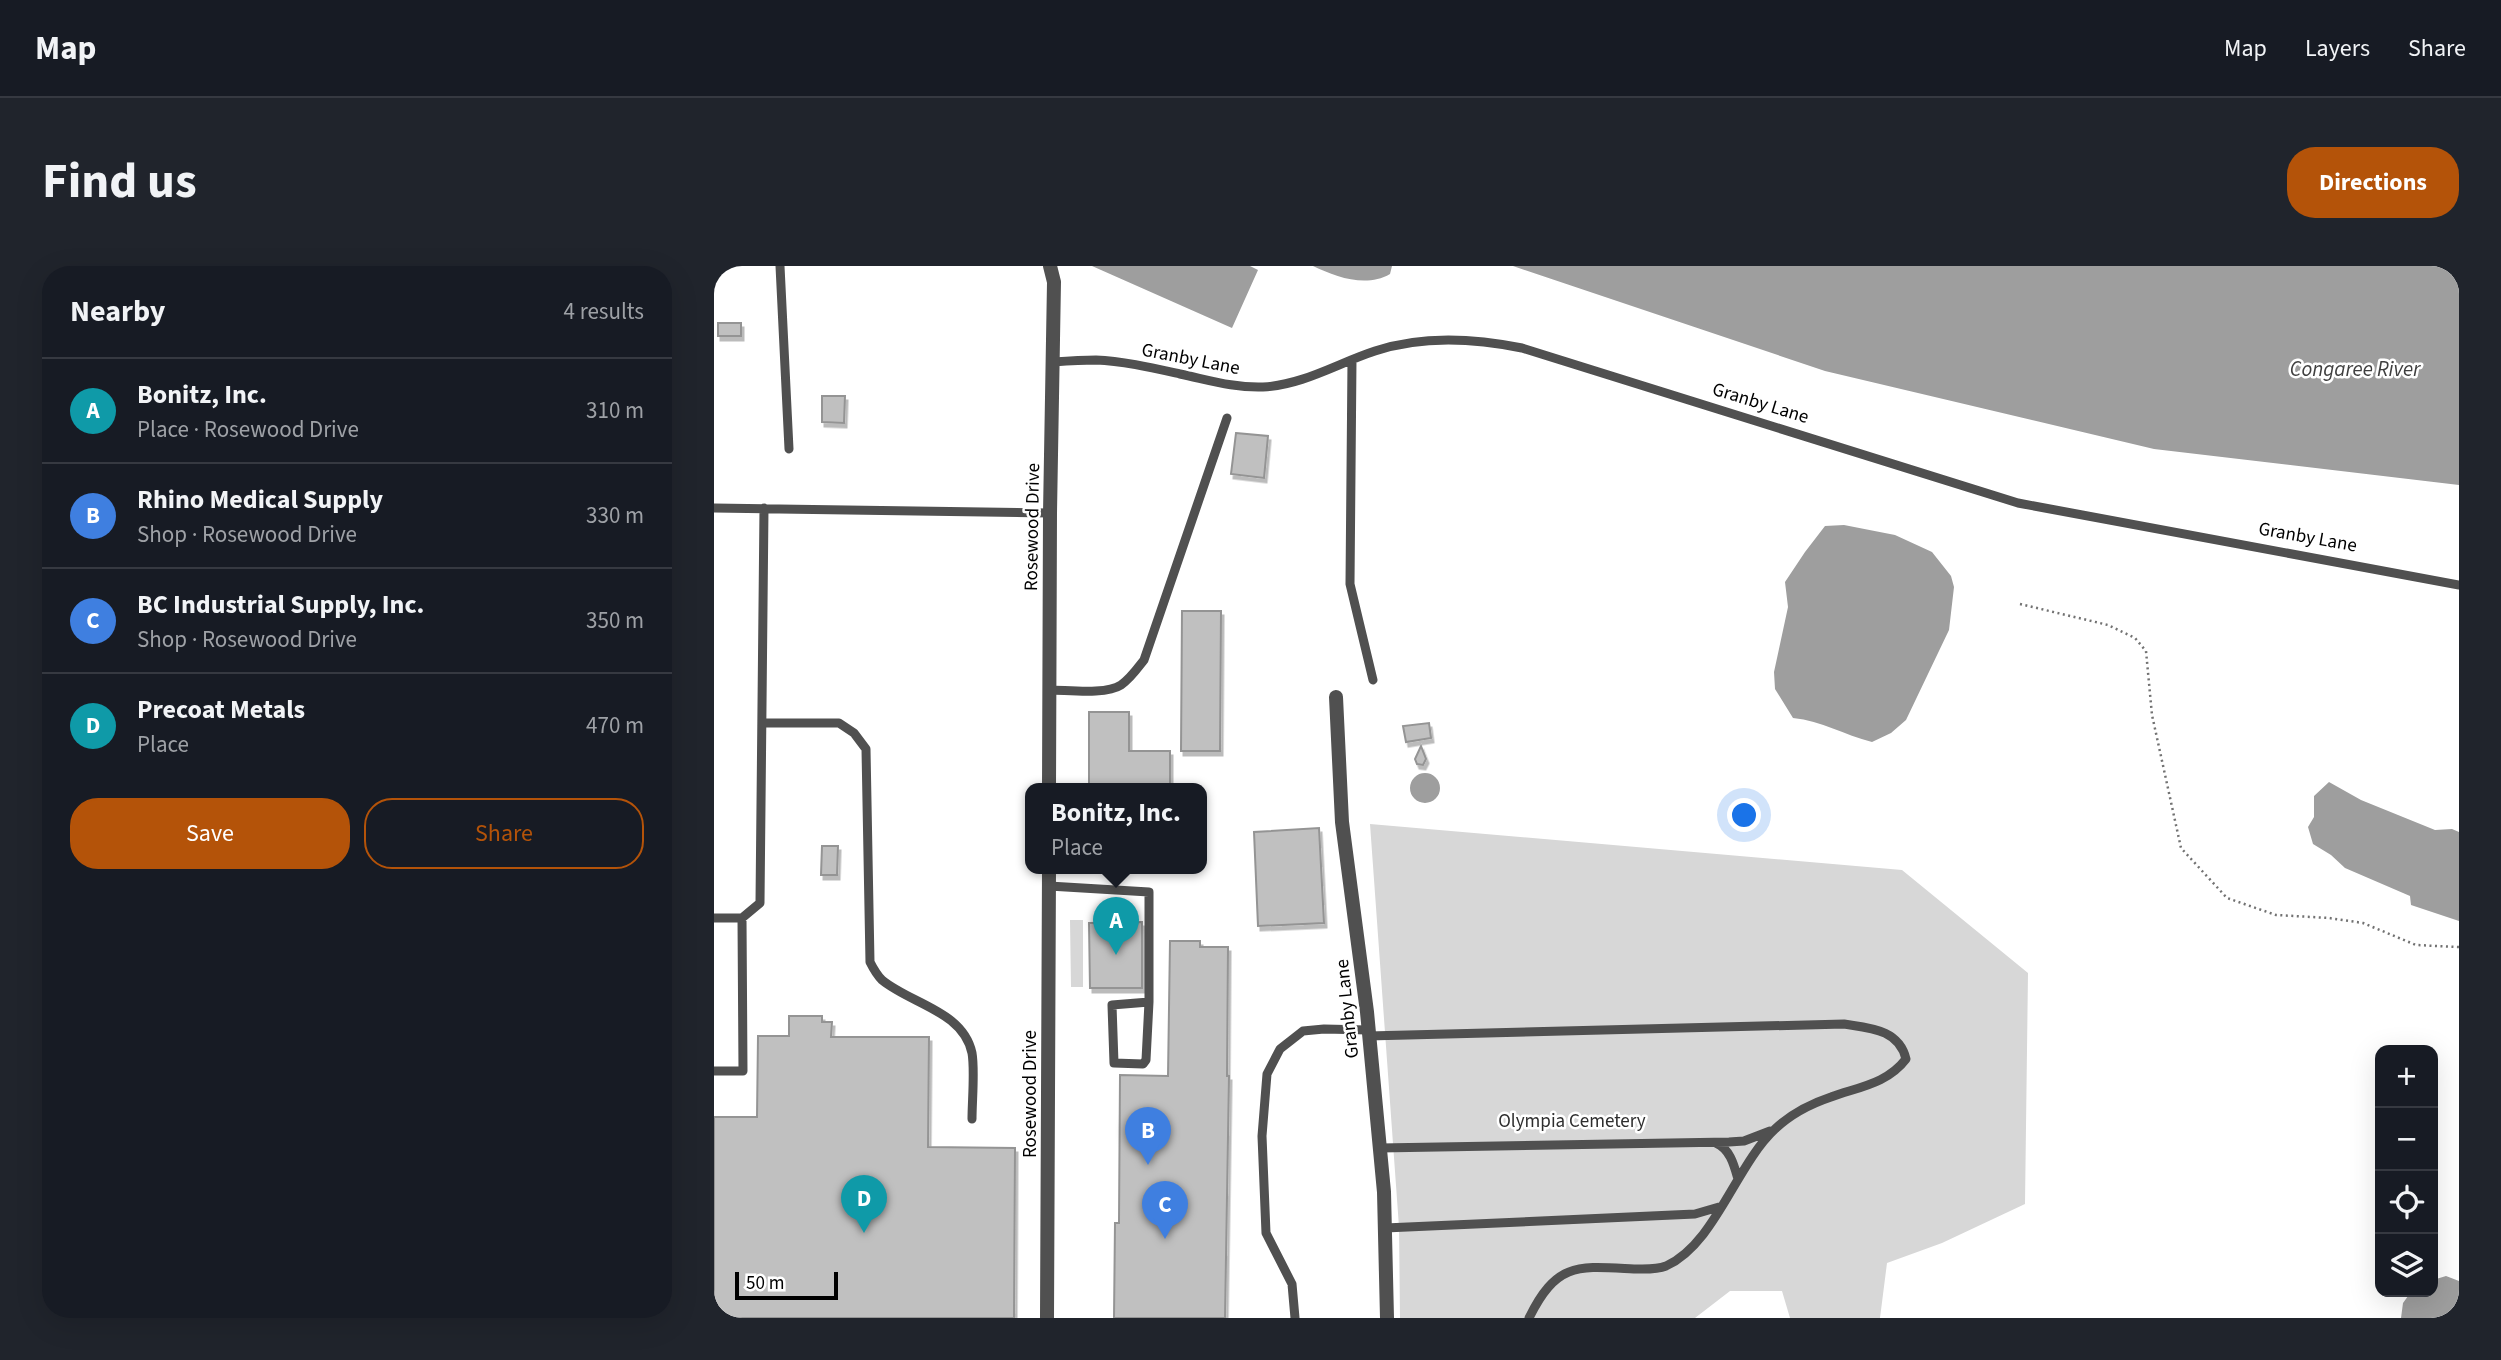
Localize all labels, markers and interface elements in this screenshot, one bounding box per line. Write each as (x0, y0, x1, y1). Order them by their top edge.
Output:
text: Map (35, 25, 96, 72)
text: Map (2224, 31, 2267, 66)
text: Layers (2305, 31, 2370, 66)
text: Share (2408, 31, 2466, 66)
text: Find us (42, 147, 197, 217)
button: Directions (2287, 147, 2459, 218)
text: Nearby (70, 290, 165, 333)
text: 4 results (564, 295, 644, 328)
street label: Granby Lane (1139, 337, 1242, 382)
water label: Congaree River (2290, 354, 2421, 384)
text: Bonitz, Inc. (137, 376, 267, 413)
street label: Granby Lane (1709, 376, 1812, 431)
text: A (86, 394, 100, 427)
text: 310 m (586, 394, 644, 427)
text: Place · Rosewood Drive (137, 413, 359, 446)
street label: Rosewood Drive (1018, 463, 1047, 591)
text: Rhino Medical Supply (137, 481, 383, 518)
text: B (86, 499, 100, 532)
text: 330 m (586, 499, 644, 532)
street label: Granby Lane (2256, 516, 2359, 559)
text: Shop · Rosewood Drive (137, 518, 357, 551)
text: BC Industrial Supply, Inc. (137, 586, 424, 623)
text: C (86, 604, 100, 637)
text: 350 m (586, 604, 644, 637)
text: Shop · Rosewood Drive (137, 623, 357, 656)
text: Precoat Metals (137, 691, 305, 728)
text: D (86, 709, 100, 742)
text: 470 m (586, 709, 644, 742)
text: Place (137, 728, 189, 761)
popup (1025, 783, 1207, 874)
text: Bonitz, Inc. (1051, 794, 1181, 831)
button: Save (70, 798, 350, 869)
button: Share (364, 798, 644, 869)
your location (1727, 798, 1761, 832)
text: Place (1051, 831, 1103, 864)
pin: A (1093, 897, 1139, 955)
street label: Granby Lane (1329, 958, 1366, 1060)
street label: Rosewood Drive (1017, 1030, 1044, 1158)
map controls (2375, 1045, 2438, 1297)
button: + (2375, 1045, 2438, 1108)
pin: B (1125, 1107, 1171, 1165)
park label: Olympia Cemetery (1498, 1108, 1646, 1135)
button: − (2375, 1108, 2438, 1171)
button: locate (2375, 1171, 2438, 1234)
pin: D (841, 1175, 887, 1233)
pin: C (1142, 1181, 1188, 1239)
button: layers (2375, 1234, 2438, 1297)
scale bar (735, 1269, 838, 1301)
text: 50 m (746, 1270, 784, 1297)

